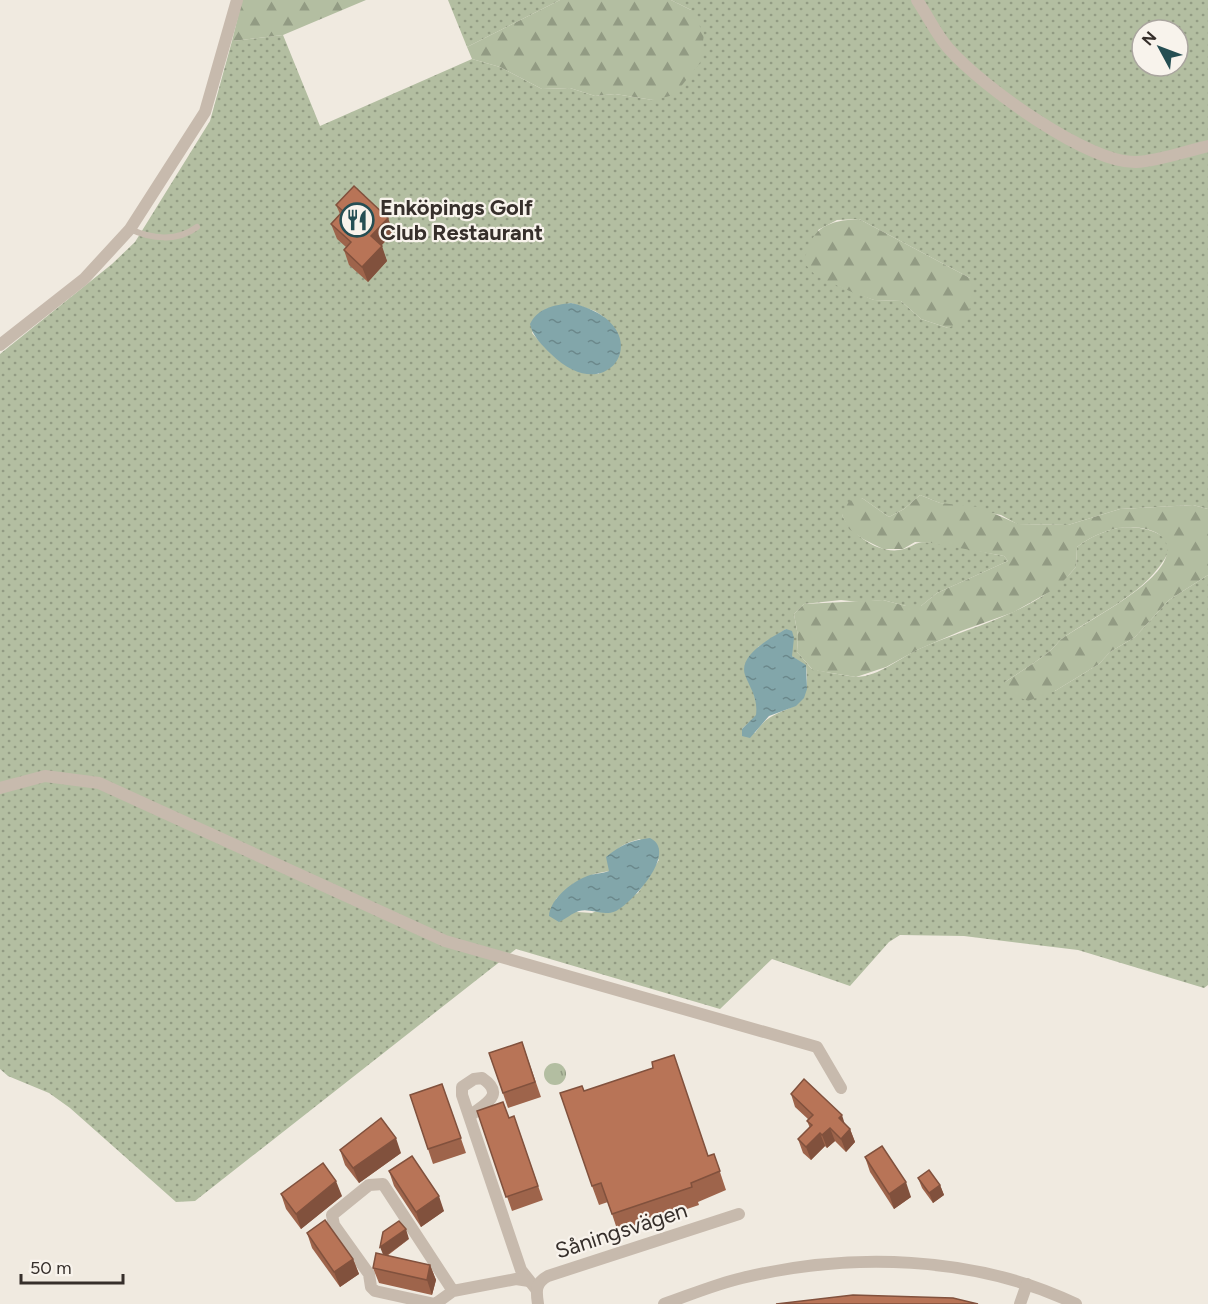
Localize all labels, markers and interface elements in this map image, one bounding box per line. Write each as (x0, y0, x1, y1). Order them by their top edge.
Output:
north arrow (1130, 18, 1190, 78)
text: N (1138, 28, 1160, 49)
place label: Enköpings Golf Club Restaurant (380, 194, 543, 246)
restaurant icon: Enköpings Golf Club Restaurant (339, 202, 375, 238)
street label: Såningsvägen (552, 1196, 691, 1265)
scale bar (21, 1247, 123, 1285)
text: 50 m (30, 1257, 72, 1279)

